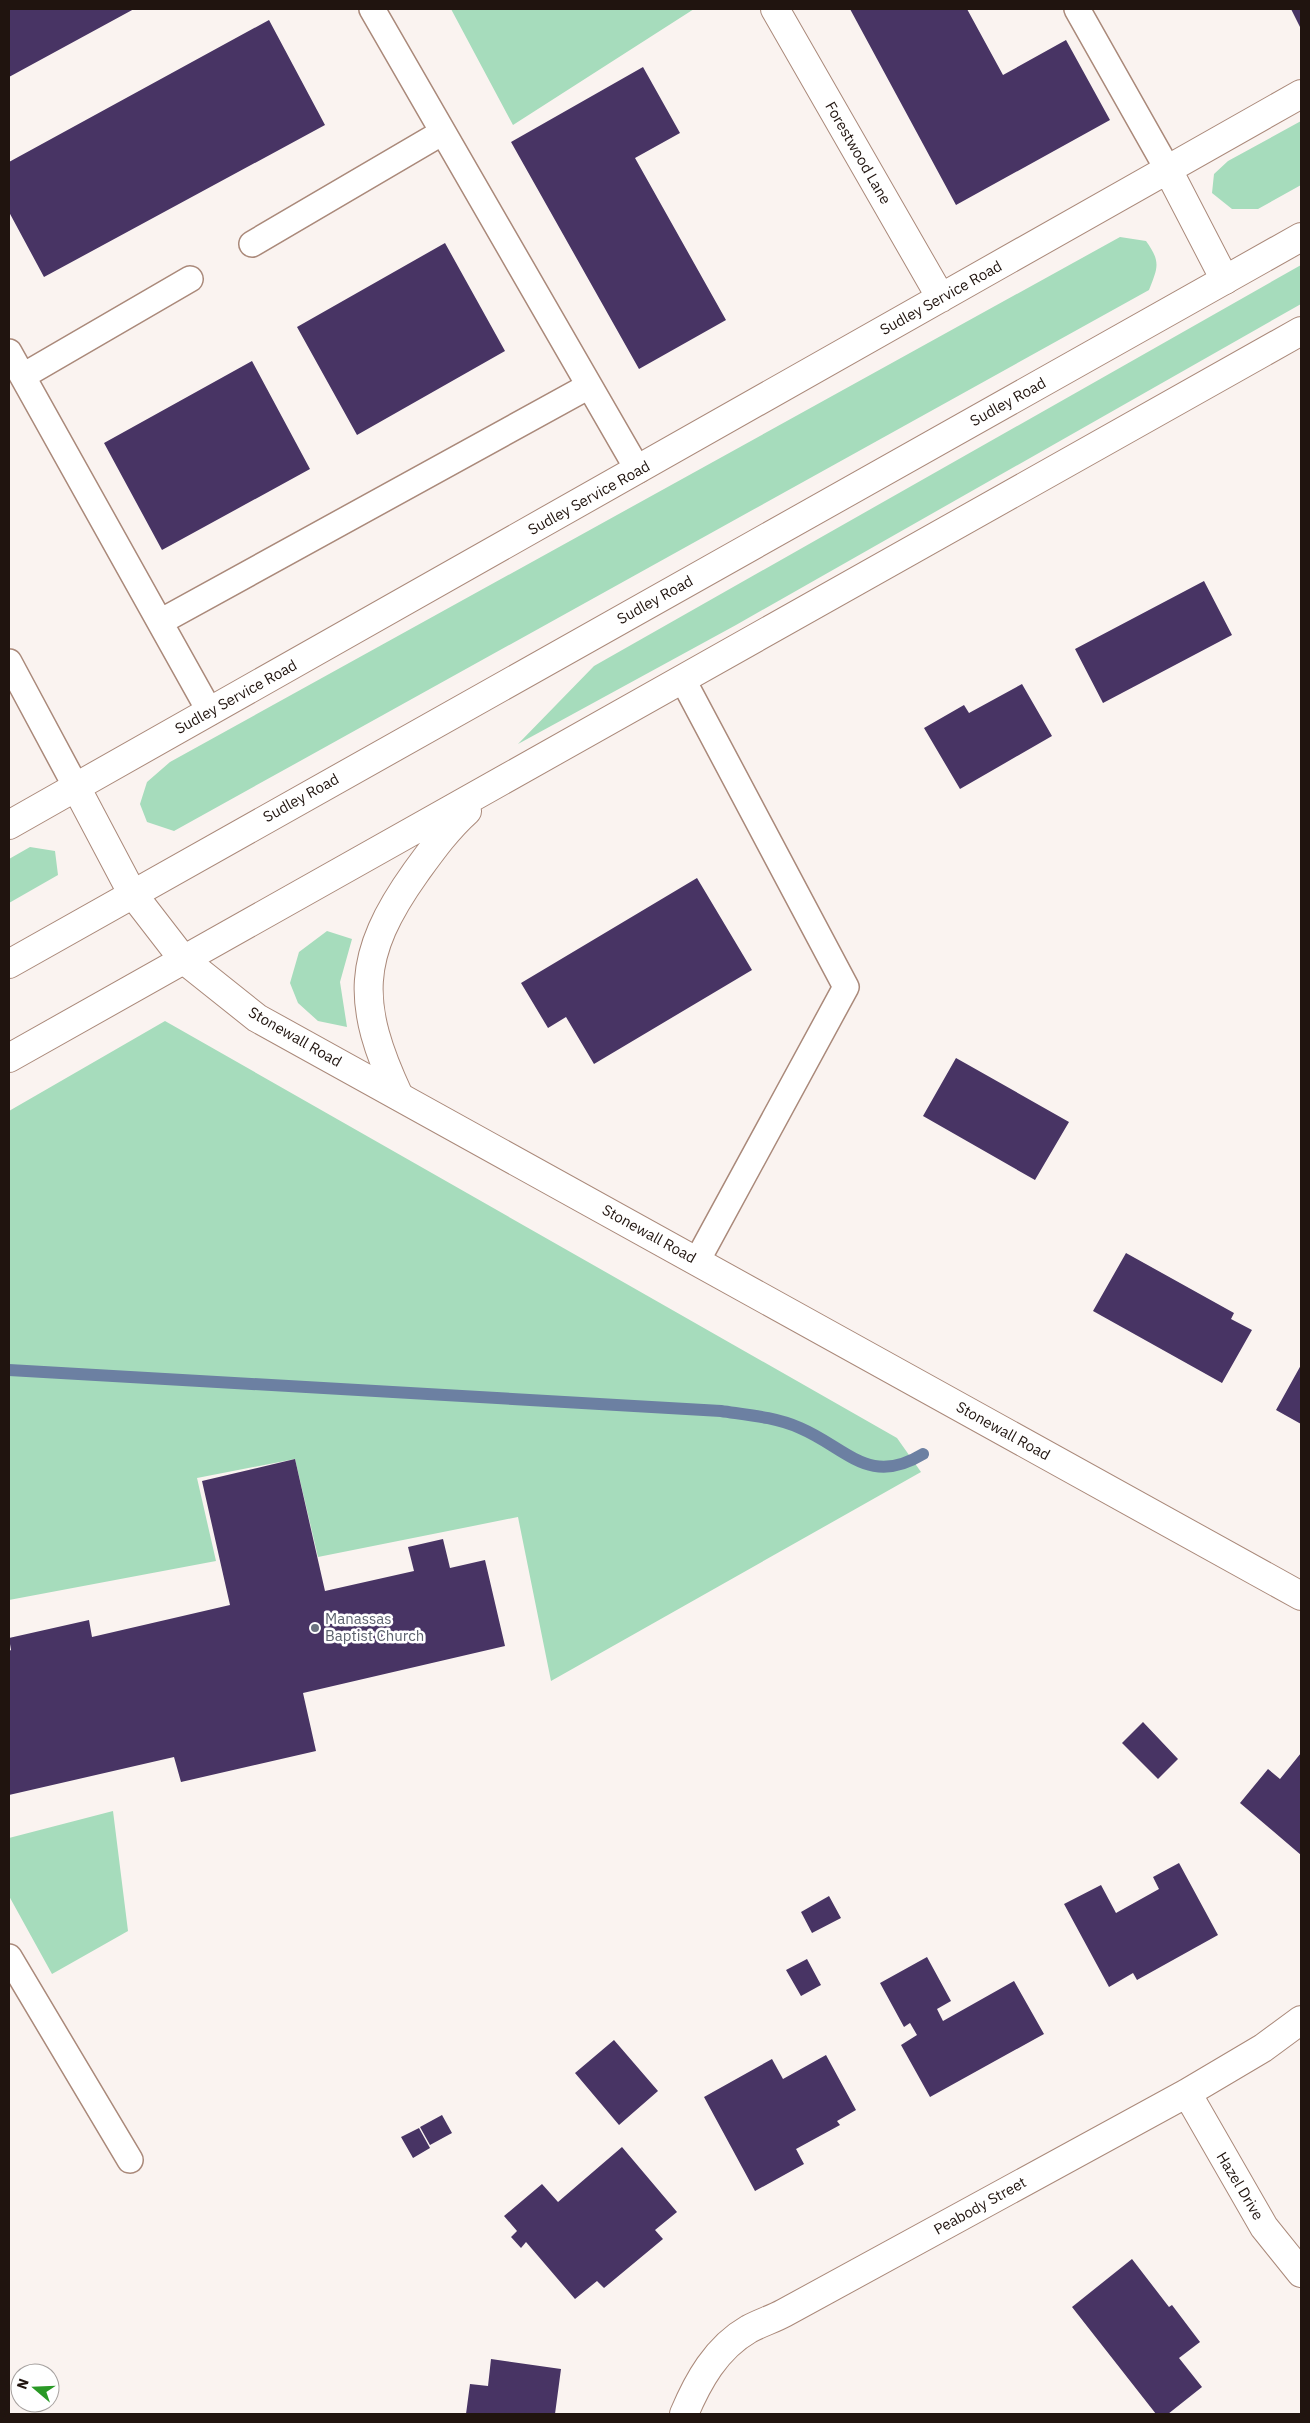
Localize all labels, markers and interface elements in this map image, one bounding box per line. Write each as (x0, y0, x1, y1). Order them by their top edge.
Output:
street label: Forestwood Lane (821, 98, 895, 207)
street label: Sudley Service Road (876, 256, 1005, 339)
street label: Sudley Road (967, 373, 1049, 430)
street label: Sudley Service Road (524, 456, 653, 539)
street label: Sudley Road (614, 571, 696, 628)
street label: Sudley Service Road (171, 655, 300, 738)
street label: Sudley Road (260, 769, 342, 826)
street label: Stonewall Road (245, 1002, 345, 1071)
street label: Stonewall Road (599, 1200, 700, 1267)
street label: Stonewall Road (953, 1397, 1054, 1464)
place label: Manassas Baptist Church (325, 1609, 424, 1645)
marker: Manassas Baptist Church (309, 1622, 321, 1634)
street label: Hazel Drive (1213, 2148, 1268, 2223)
street label: Peabody Street (930, 2172, 1029, 2239)
north arrow (10, 2363, 60, 2413)
text: N (13, 2376, 33, 2391)

